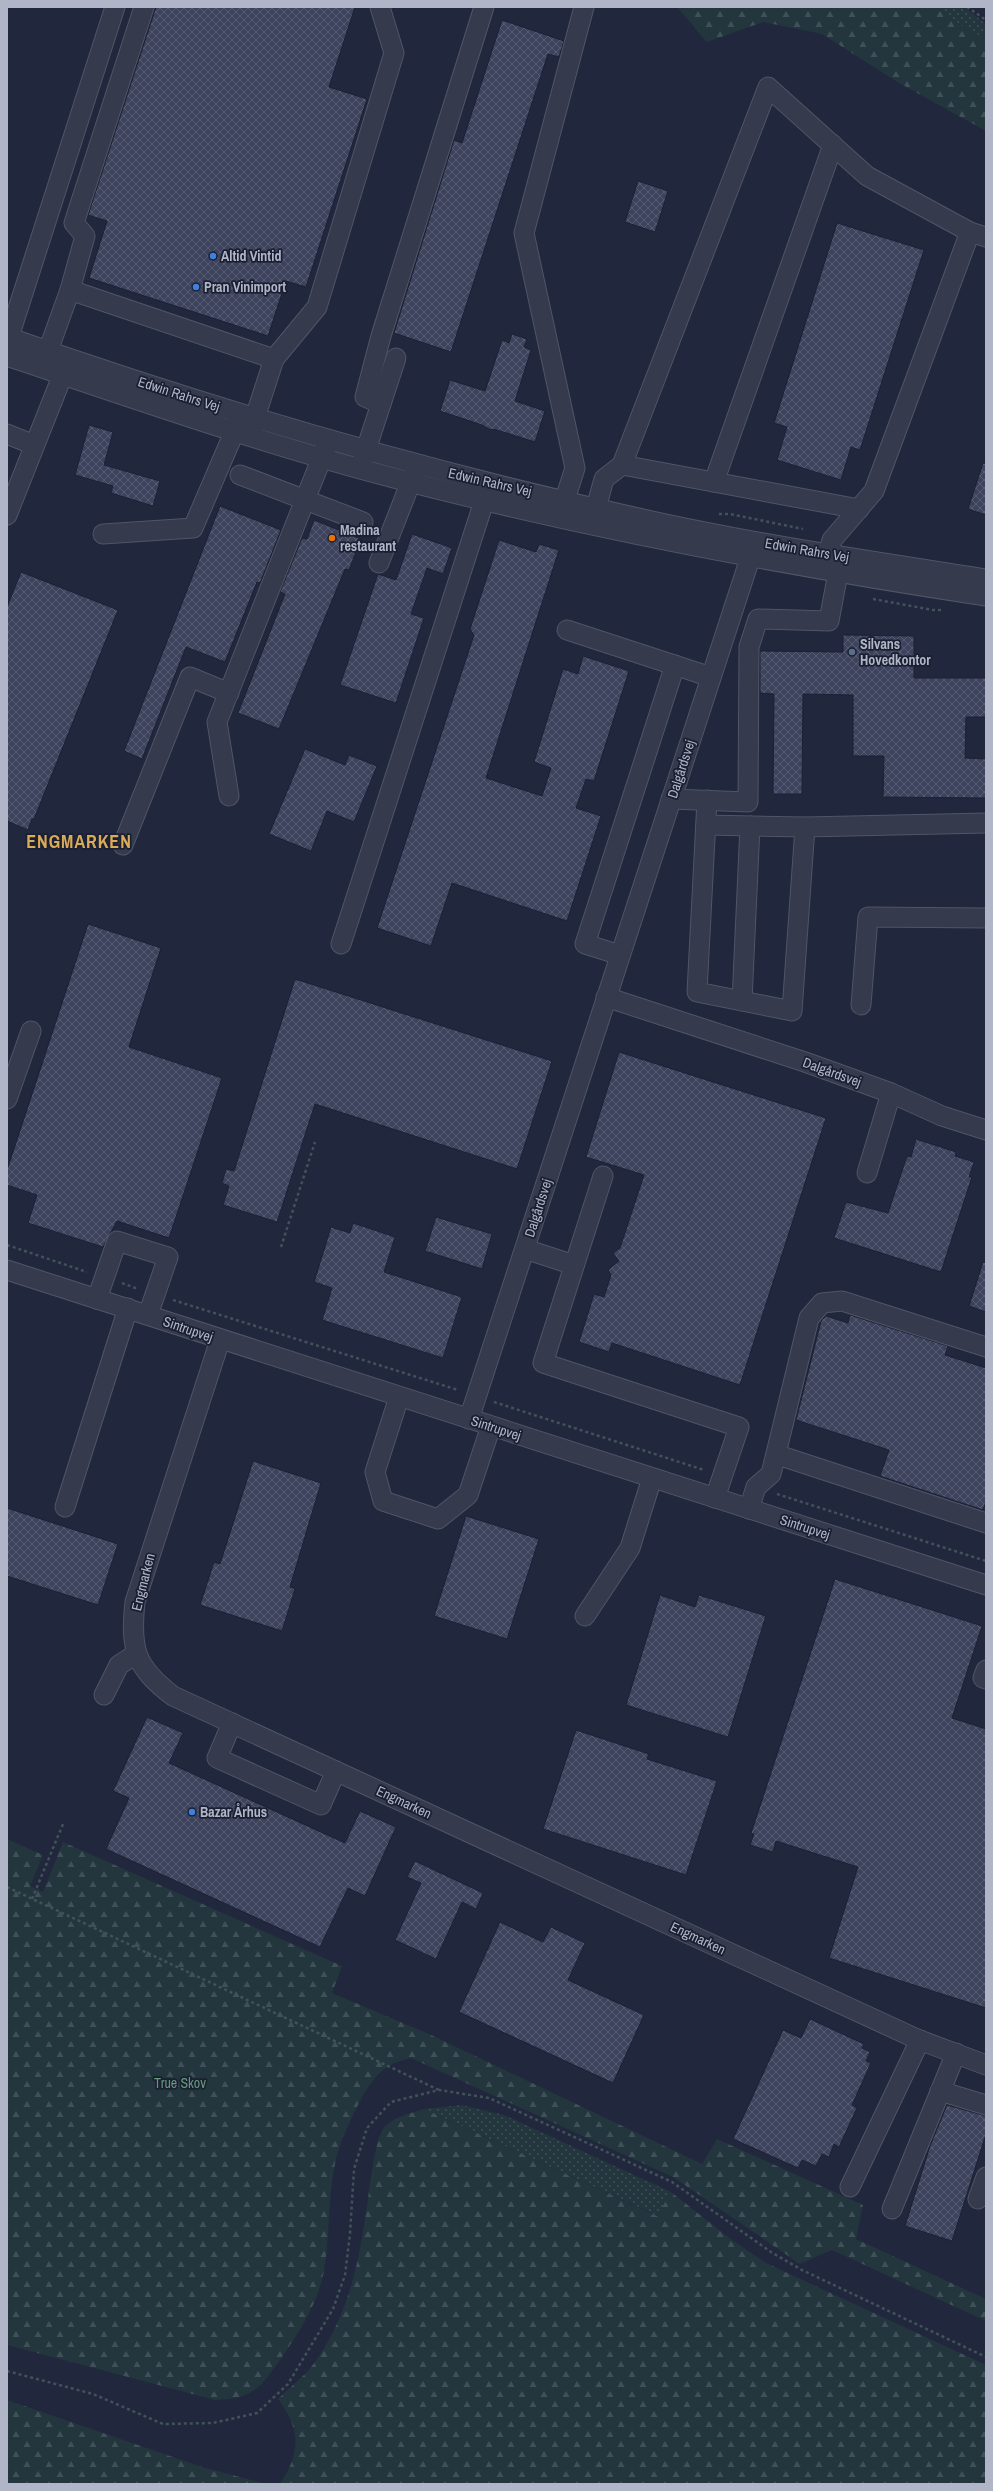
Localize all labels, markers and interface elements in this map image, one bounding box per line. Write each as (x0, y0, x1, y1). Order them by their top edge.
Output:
place label: Altid Vintid (221, 247, 281, 265)
marker: Altid Vintid (208, 251, 218, 261)
place label: Pran Vinimport (204, 278, 286, 296)
marker: Pran Vinimport (191, 282, 201, 292)
street label: Edwin Rahrs Vej (136, 372, 222, 416)
street label: Edwin Rahrs Vej (447, 464, 533, 500)
place label: Madina restaurant (340, 521, 396, 555)
marker: Madina restaurant (327, 533, 337, 543)
street label: Edwin Rahrs Vej (764, 534, 850, 566)
place label: Silvans Hovedkontor (860, 635, 931, 669)
marker: Silvans Hovedkontor (847, 647, 857, 657)
street label: Dalgårdsvej (663, 737, 699, 801)
district label: ENGMARKEN (26, 829, 132, 854)
street label: Dalgårdsvej (800, 1053, 864, 1091)
street label: Dalgårdsvej (520, 1176, 556, 1240)
street label: Sintrupvej (161, 1312, 215, 1346)
street label: Sintrupvej (469, 1411, 523, 1445)
street label: Sintrupvej (778, 1510, 832, 1544)
street label: Engmarken (127, 1551, 159, 1613)
street label: Engmarken (374, 1781, 434, 1823)
place label: Bazar Århus (200, 1803, 267, 1821)
marker: Bazar Århus (187, 1807, 197, 1817)
street label: Engmarken (668, 1917, 728, 1959)
park label: True Skov (154, 2074, 206, 2092)

